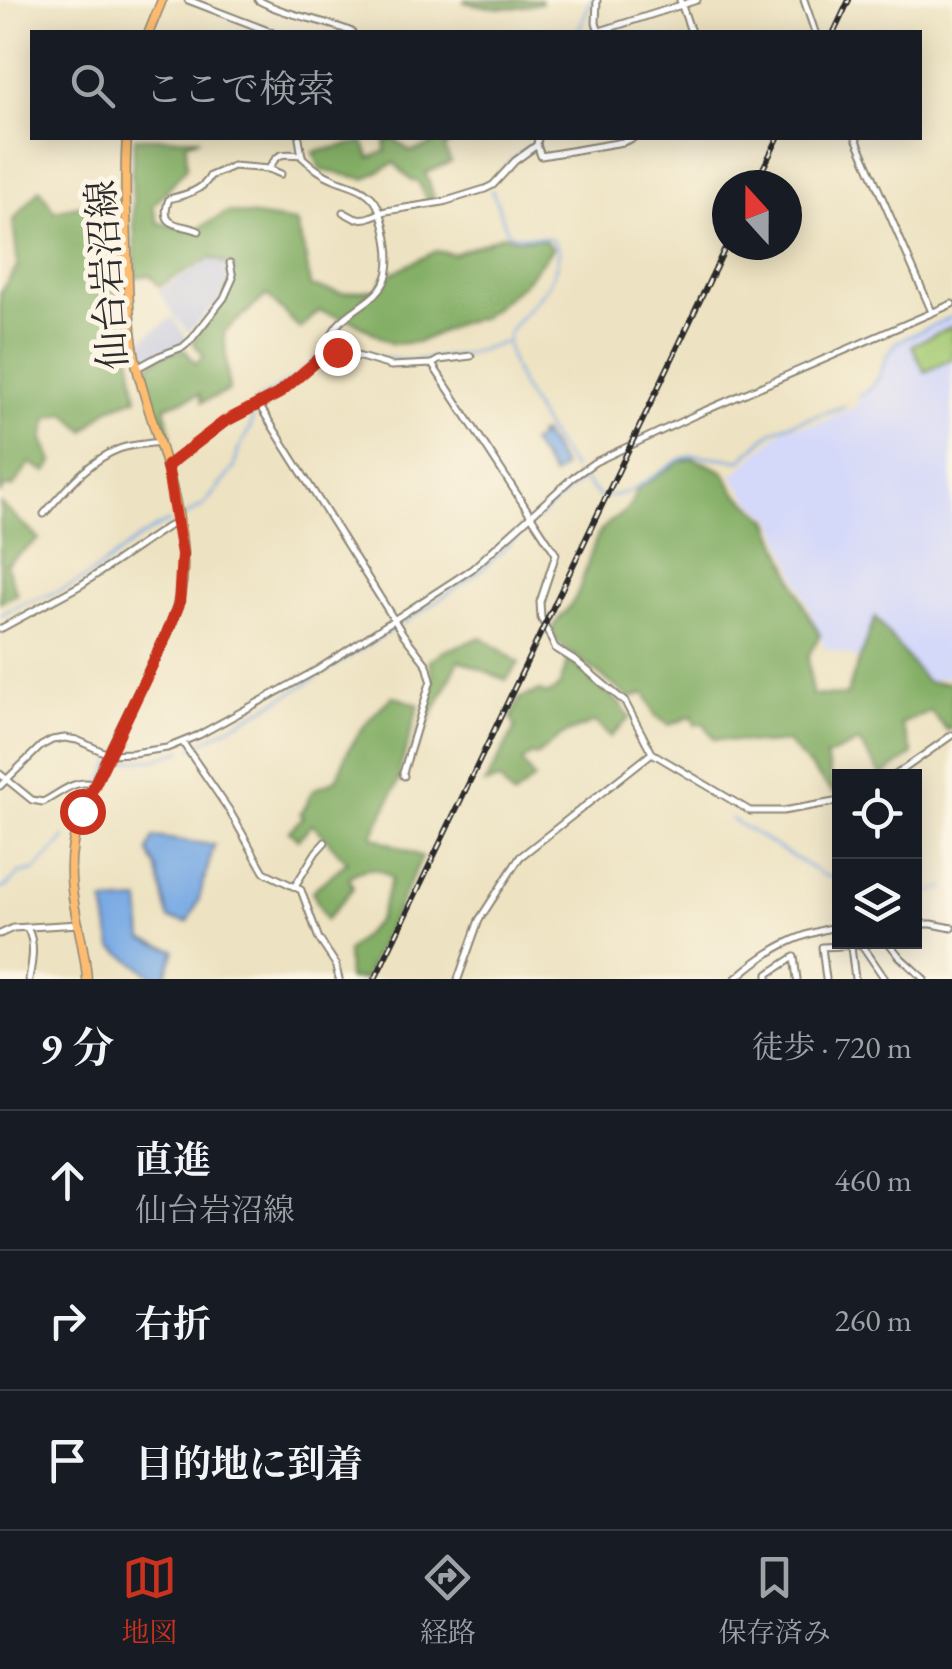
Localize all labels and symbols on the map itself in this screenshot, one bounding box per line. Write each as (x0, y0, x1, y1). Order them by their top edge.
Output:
north arrow (712, 170, 802, 260)
street label: 仙台岩沼線 (75, 179, 138, 372)
route end (315, 330, 361, 376)
route start (60, 789, 106, 835)

